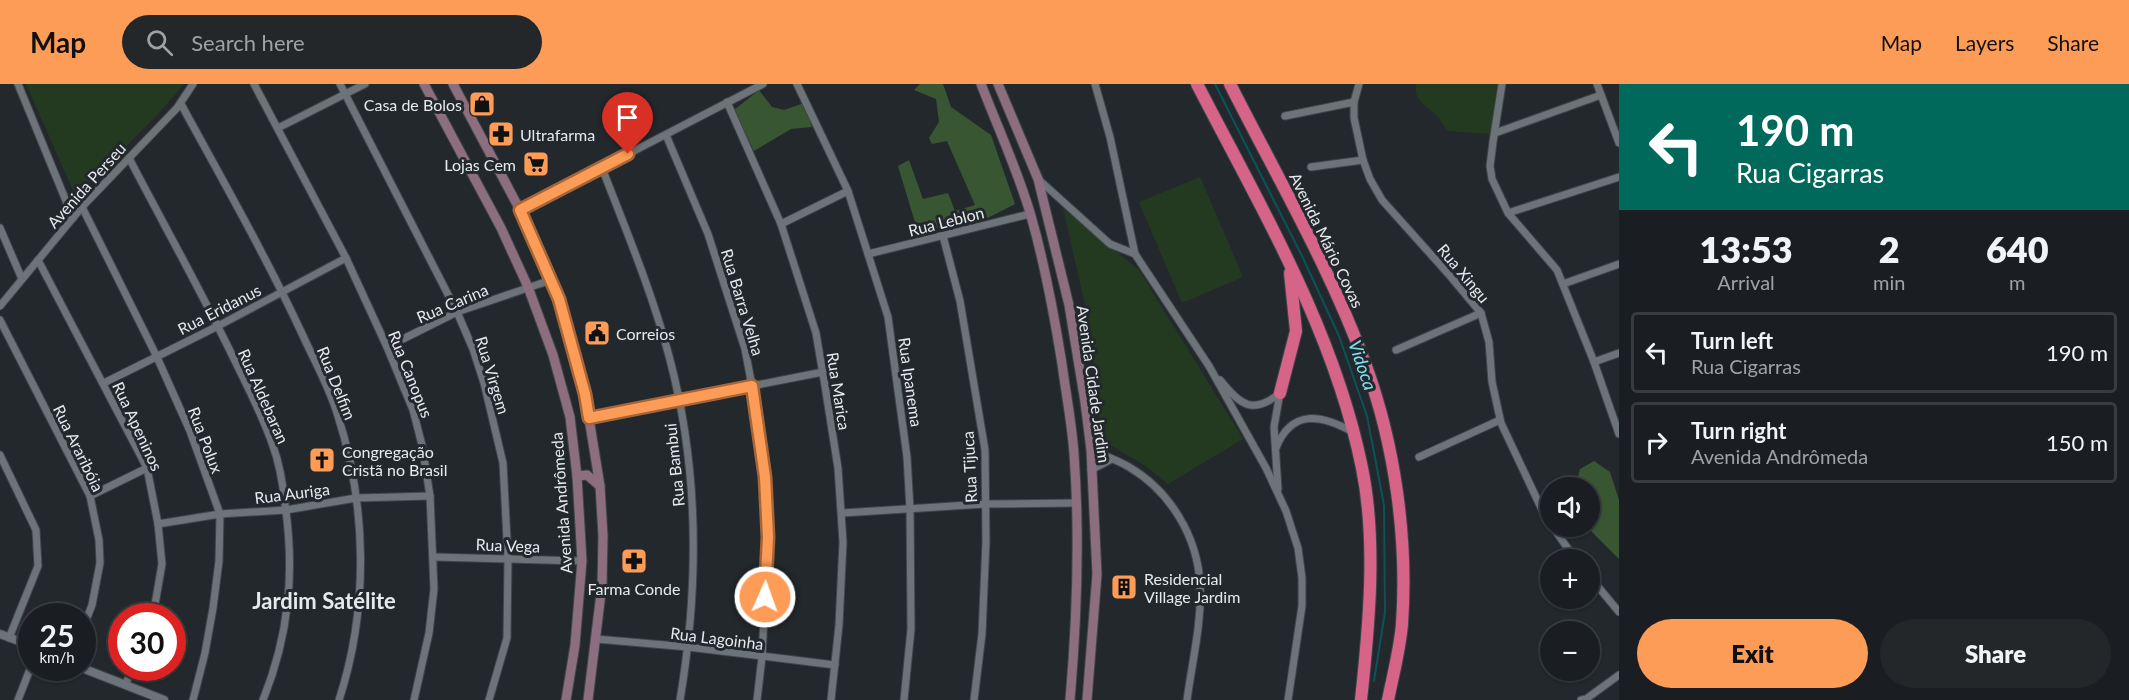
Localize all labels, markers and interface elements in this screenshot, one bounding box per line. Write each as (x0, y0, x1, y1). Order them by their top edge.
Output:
search box (122, 15, 542, 69)
text: Map (30, 25, 86, 59)
icon: search (143, 26, 176, 59)
text: Search here (191, 29, 305, 56)
text: Map (1881, 30, 1922, 55)
text: Layers (1955, 30, 2014, 55)
text: Share (2047, 30, 2099, 55)
shop icon: Casa de Bolos (467, 89, 497, 119)
pin (602, 92, 653, 154)
place label: Casa de Bolos (364, 95, 462, 114)
icon: arrive (611, 101, 644, 134)
text: 190 m (1736, 105, 1854, 155)
icon: left (1637, 108, 1715, 186)
pharmacy icon: Ultrafarma (486, 119, 516, 149)
place label: Ultrafarma (520, 125, 595, 144)
street label: Avenida Perseu (43, 138, 129, 232)
supermarket icon: Lojas Cem (521, 149, 551, 179)
place label: Lojas Cem (444, 155, 516, 174)
text: Rua Cigarras (1736, 156, 1884, 189)
street label: Avenida Mário Covas (1286, 169, 1368, 311)
street label: Rua Leblon (906, 202, 986, 240)
text: 13:53 (1699, 227, 1793, 271)
text: 2 (1879, 227, 1900, 271)
text: 640 (1986, 227, 2049, 271)
street label: Rua Xingu (1434, 240, 1494, 306)
street label: Rua Barra Velha (718, 246, 768, 358)
text: Arrival (1717, 270, 1775, 294)
text: min (1873, 270, 1905, 294)
text: m (2009, 270, 2025, 294)
street label: Rua Carina (413, 279, 491, 327)
street label: Rua Eridanus (174, 280, 264, 338)
street label: Avenida Cidade Jardim (1074, 304, 1114, 464)
public building icon: Correios (582, 318, 612, 348)
place label: Correios (616, 324, 675, 343)
text: Turn left (1691, 327, 1773, 354)
street label: Rua Canopus (385, 328, 437, 420)
street label: Rua Virgem (472, 334, 514, 416)
street label: Rua Ipanema (895, 336, 927, 428)
icon: left (1640, 336, 1673, 369)
water label: Vidoca (1344, 337, 1382, 393)
text: 190 m (2046, 339, 2108, 366)
street label: Rua Delfim (314, 344, 360, 422)
street label: Rua Aldebaran (235, 346, 293, 446)
street label: Rua Marica (823, 351, 855, 431)
text: Rua Cigarras (1691, 354, 1801, 378)
street label: Rua Apeninos (109, 378, 167, 474)
street label: Rua Araribóia (50, 402, 108, 494)
street label: Rua Polux (185, 404, 227, 476)
text: Turn right (1691, 417, 1786, 444)
street label: Rua Bambui (660, 422, 688, 508)
icon: right (1640, 426, 1673, 459)
text: 150 m (2046, 429, 2108, 456)
street label: Rua Tijuca (958, 431, 980, 503)
street label: Avenida Andrômeda (547, 432, 575, 574)
place label: Congregação Cristã no Brasil (342, 442, 447, 479)
text: Avenida Andrômeda (1691, 444, 1868, 468)
church icon: Congregação Cristã no Brasil (307, 445, 337, 475)
map controls (1540, 477, 1600, 681)
button: sound (1540, 477, 1600, 537)
street label: Rua Auriga (253, 479, 331, 507)
street label: Rua Vega (475, 534, 541, 556)
pharmacy icon: Farma Conde (619, 546, 649, 576)
button: + (1540, 549, 1600, 609)
position arrow (733, 565, 797, 629)
place label: Residencial Village Jardim (1144, 569, 1240, 606)
building icon: Residencial Village Jardim (1109, 572, 1139, 602)
place label: Farma Conde (588, 579, 680, 598)
district label: Jardim Satélite (252, 587, 396, 614)
speed limit sign: 30 (108, 603, 186, 681)
text: 25 (40, 617, 74, 653)
button: Exit (1637, 619, 1868, 688)
button: Share (1880, 619, 2111, 688)
button: − (1540, 621, 1600, 681)
street label: Rua Lagoinha (669, 623, 765, 653)
text: km/h (39, 648, 75, 666)

